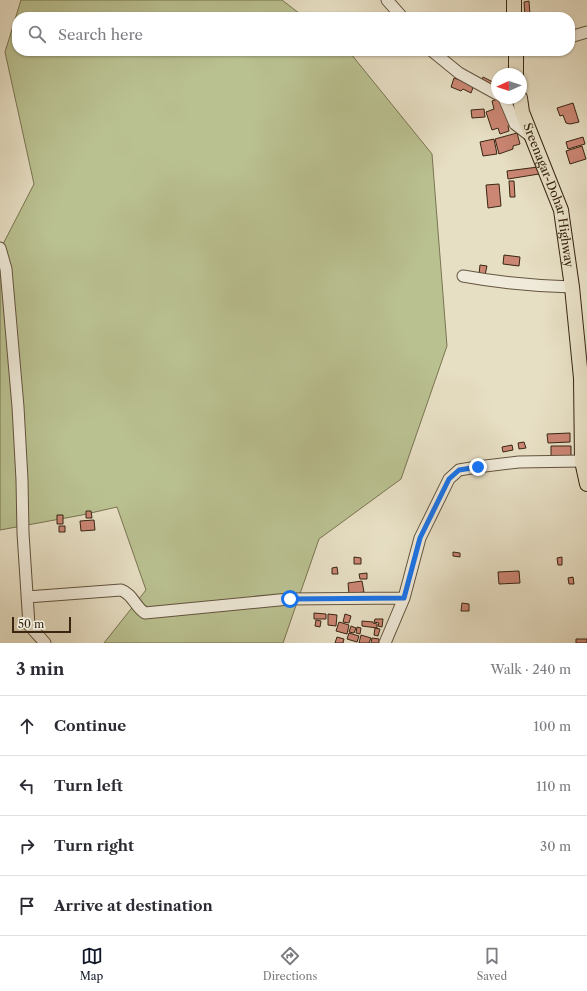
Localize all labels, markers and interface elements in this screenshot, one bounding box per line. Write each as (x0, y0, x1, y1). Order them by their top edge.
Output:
search box (12, 12, 575, 56)
icon: search (26, 23, 48, 45)
text: Search here (58, 25, 143, 44)
north arrow (491, 68, 527, 104)
street label: Sreenagar-Dohar Highway (520, 121, 577, 269)
route end (469, 458, 487, 476)
route start (281, 590, 299, 608)
scale bar (12, 615, 71, 634)
text: 50 m (18, 617, 44, 631)
text: 3 min (16, 659, 65, 679)
text: Walk · 240 m (491, 661, 571, 677)
icon: ahead (16, 715, 38, 737)
text: Continue (54, 716, 126, 735)
text: 100 m (533, 718, 571, 734)
icon: left (16, 775, 38, 797)
text: Turn left (54, 776, 123, 795)
text: 110 m (536, 778, 571, 794)
icon: right (16, 835, 38, 857)
text: Turn right (54, 836, 134, 855)
text: 30 m (540, 838, 571, 854)
icon: arrive (16, 895, 38, 917)
text: Arrive at destination (54, 896, 213, 915)
tab: Map (80, 945, 103, 983)
tab: Directions (263, 945, 317, 983)
tab: Saved (477, 945, 507, 983)

